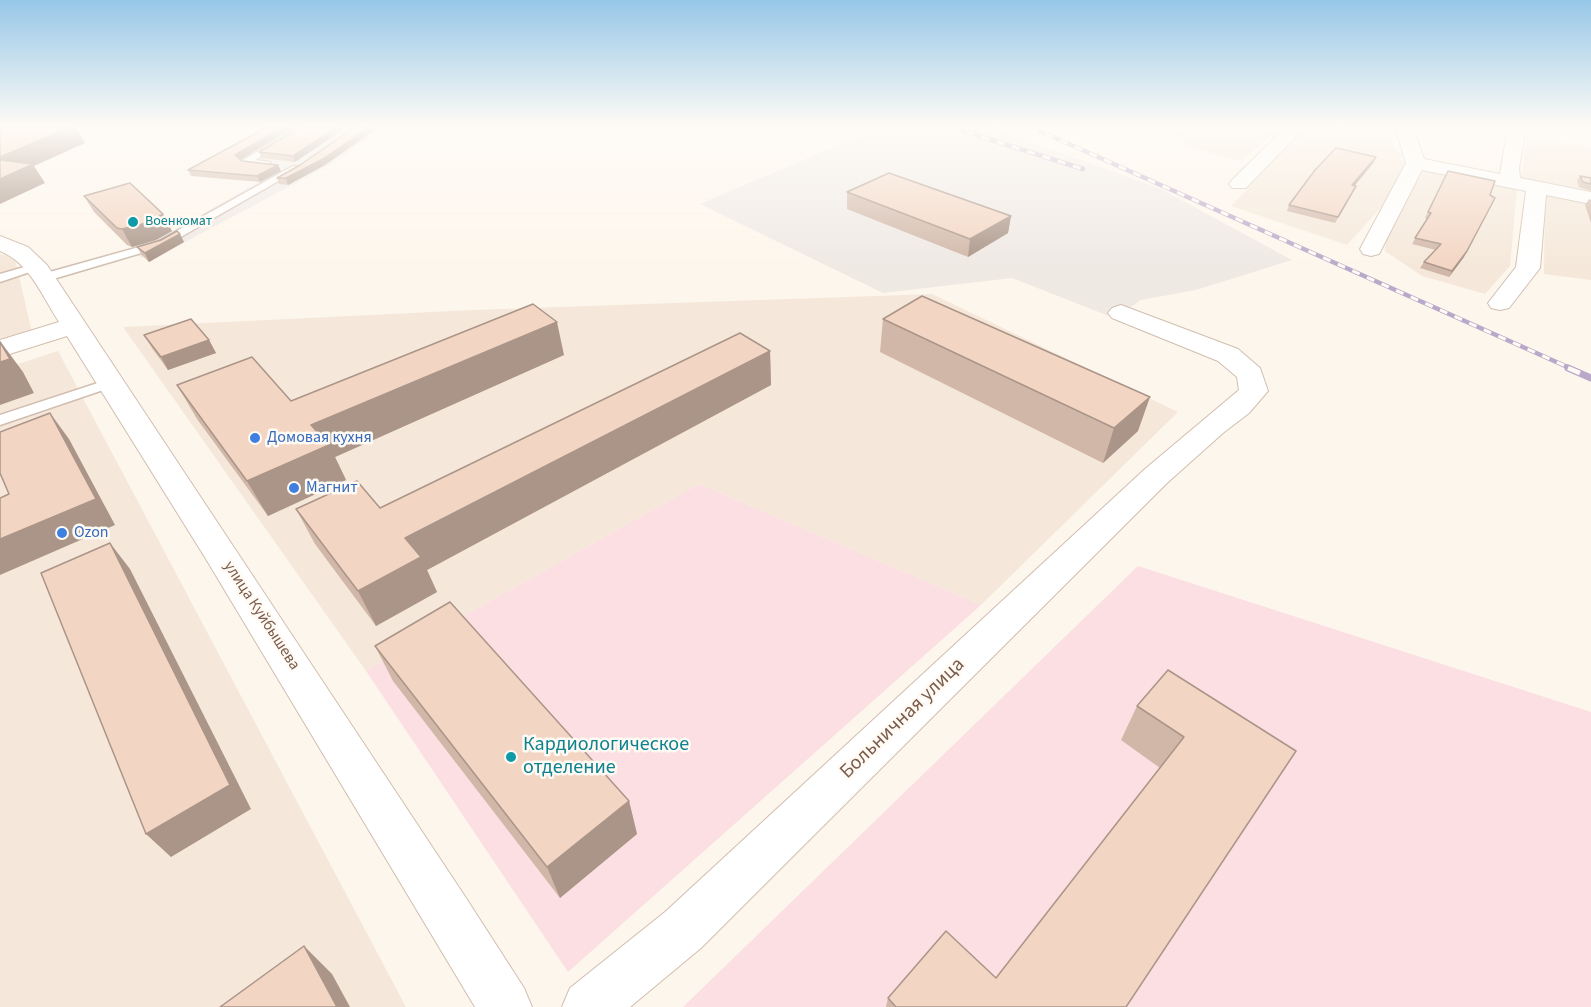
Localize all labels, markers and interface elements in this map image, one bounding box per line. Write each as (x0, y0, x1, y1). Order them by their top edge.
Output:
place label: Военкомат (145, 214, 212, 230)
marker: Военкомат (126, 215, 140, 229)
place label: Домовая кухня (267, 428, 372, 448)
marker: Домовая кухня (248, 431, 262, 445)
place label: Магнит (306, 478, 358, 498)
marker: Магнит (287, 481, 301, 495)
place label: Ozon (74, 523, 109, 543)
marker: Ozon (55, 526, 69, 540)
street label: улица Куйбышева (219, 558, 303, 674)
street label: Больничная улица (836, 654, 970, 784)
place label: Кардиологическое отделение (523, 734, 689, 781)
marker: Кардиологическое отделение (504, 750, 518, 764)

